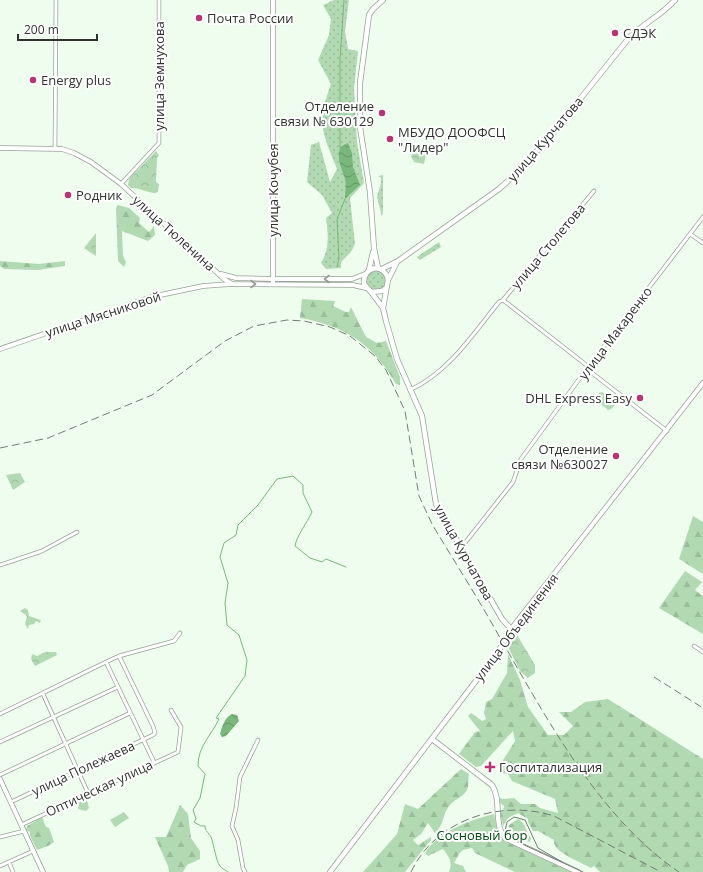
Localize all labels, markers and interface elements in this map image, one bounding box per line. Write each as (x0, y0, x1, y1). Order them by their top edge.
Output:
place label: Почта России (207, 9, 294, 27)
marker: Почта России (194, 13, 204, 23)
scale bar (18, 16, 97, 42)
text: 200 m (24, 21, 59, 38)
street label: улица Земнухова (150, 21, 168, 131)
place label: СДЭК (623, 24, 656, 42)
marker: СДЭК (610, 28, 620, 38)
place label: Energy plus (41, 71, 111, 89)
marker: Energy plus (28, 75, 38, 85)
street label: улица Курчатова (503, 93, 587, 185)
place label: Отделение связи № 630129 (274, 97, 374, 130)
marker: Отделение связи № 630129 (377, 108, 387, 118)
place label: МБУДО ДООФСЦ "Лидер" (398, 123, 506, 156)
marker: МБУДО ДООФСЦ "Лидер" (385, 134, 395, 144)
street label: улица Кочубея (264, 143, 282, 237)
place label: Родник (76, 186, 123, 204)
marker: Родник (63, 190, 73, 200)
street label: улица Тюленина (129, 191, 219, 275)
street label: улица Столетова (507, 199, 589, 293)
one-way arrow (324, 275, 330, 283)
one-way arrow (250, 280, 256, 288)
street label: улица Макаренко (574, 283, 656, 383)
street label: улица Мясниковой (43, 287, 163, 341)
place label: DHL Express Easy (525, 389, 632, 407)
marker: DHL Express Easy (635, 393, 645, 403)
place label: Отделение связи №630027 (511, 440, 608, 473)
marker: Отделение связи №630027 (611, 451, 621, 461)
street label: улица Курчатова (430, 501, 498, 603)
street label: улица Объединения (470, 570, 562, 684)
street label: улица Полежаева (29, 736, 137, 800)
street label: Оптическая улица (43, 755, 155, 821)
place label: Госпитализация (499, 758, 602, 776)
marker: Госпитализация (484, 761, 496, 773)
park label: Сосновый бор (437, 826, 527, 844)

